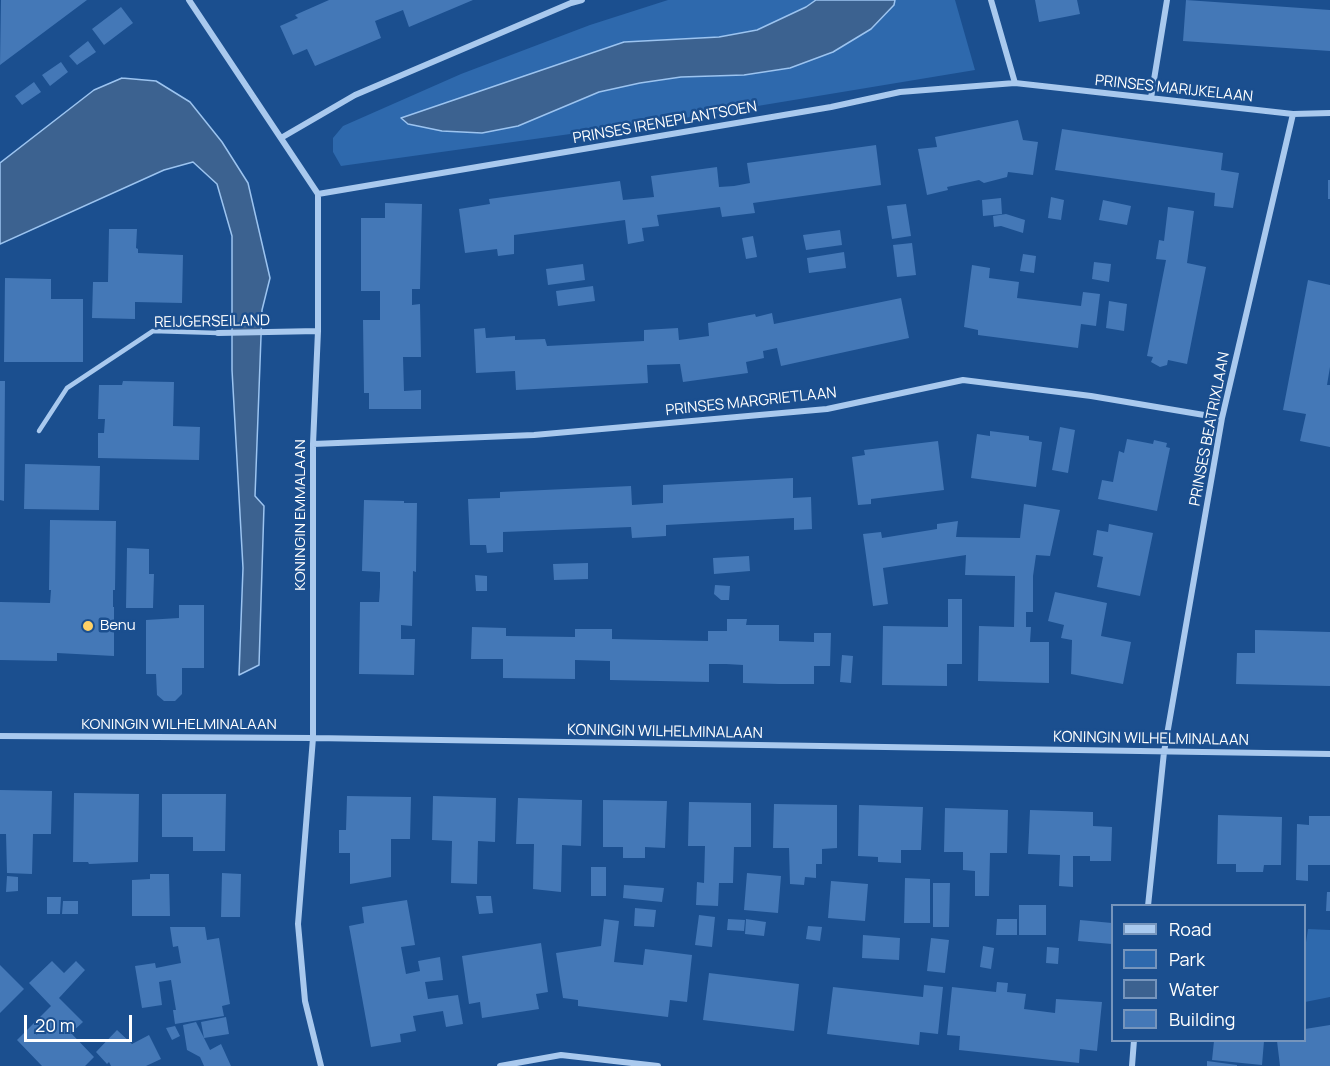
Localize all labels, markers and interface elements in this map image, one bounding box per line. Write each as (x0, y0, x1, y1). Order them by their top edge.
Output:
street label: PRINSES MARIJKELAAN (1094, 72, 1254, 106)
street label: PRINSES IRENEPLANTSOEN (572, 98, 758, 148)
street label: REIJGERSEILAND (154, 312, 270, 332)
street label: PRINSES BEATRIXLAAN (1186, 350, 1234, 508)
street label: PRINSES MARGRIETLAAN (665, 384, 837, 420)
street label: KONINGIN EMMALAAN (292, 439, 310, 591)
place label: Benu (100, 617, 136, 635)
marker: Benu (81, 619, 95, 633)
street label: KONINGIN WILHELMINALAAN (81, 716, 277, 734)
street label: KONINGIN WILHELMINALAAN (567, 721, 763, 743)
street label: KONINGIN WILHELMINALAAN (1053, 728, 1249, 750)
legend (1111, 904, 1306, 1042)
text: Road (1169, 917, 1212, 941)
text: Park (1169, 947, 1205, 971)
text: Water (1169, 977, 1219, 1001)
scale bar (27, 1003, 135, 1041)
text: Building (1169, 1007, 1235, 1031)
text: 20 m (35, 1013, 75, 1037)

